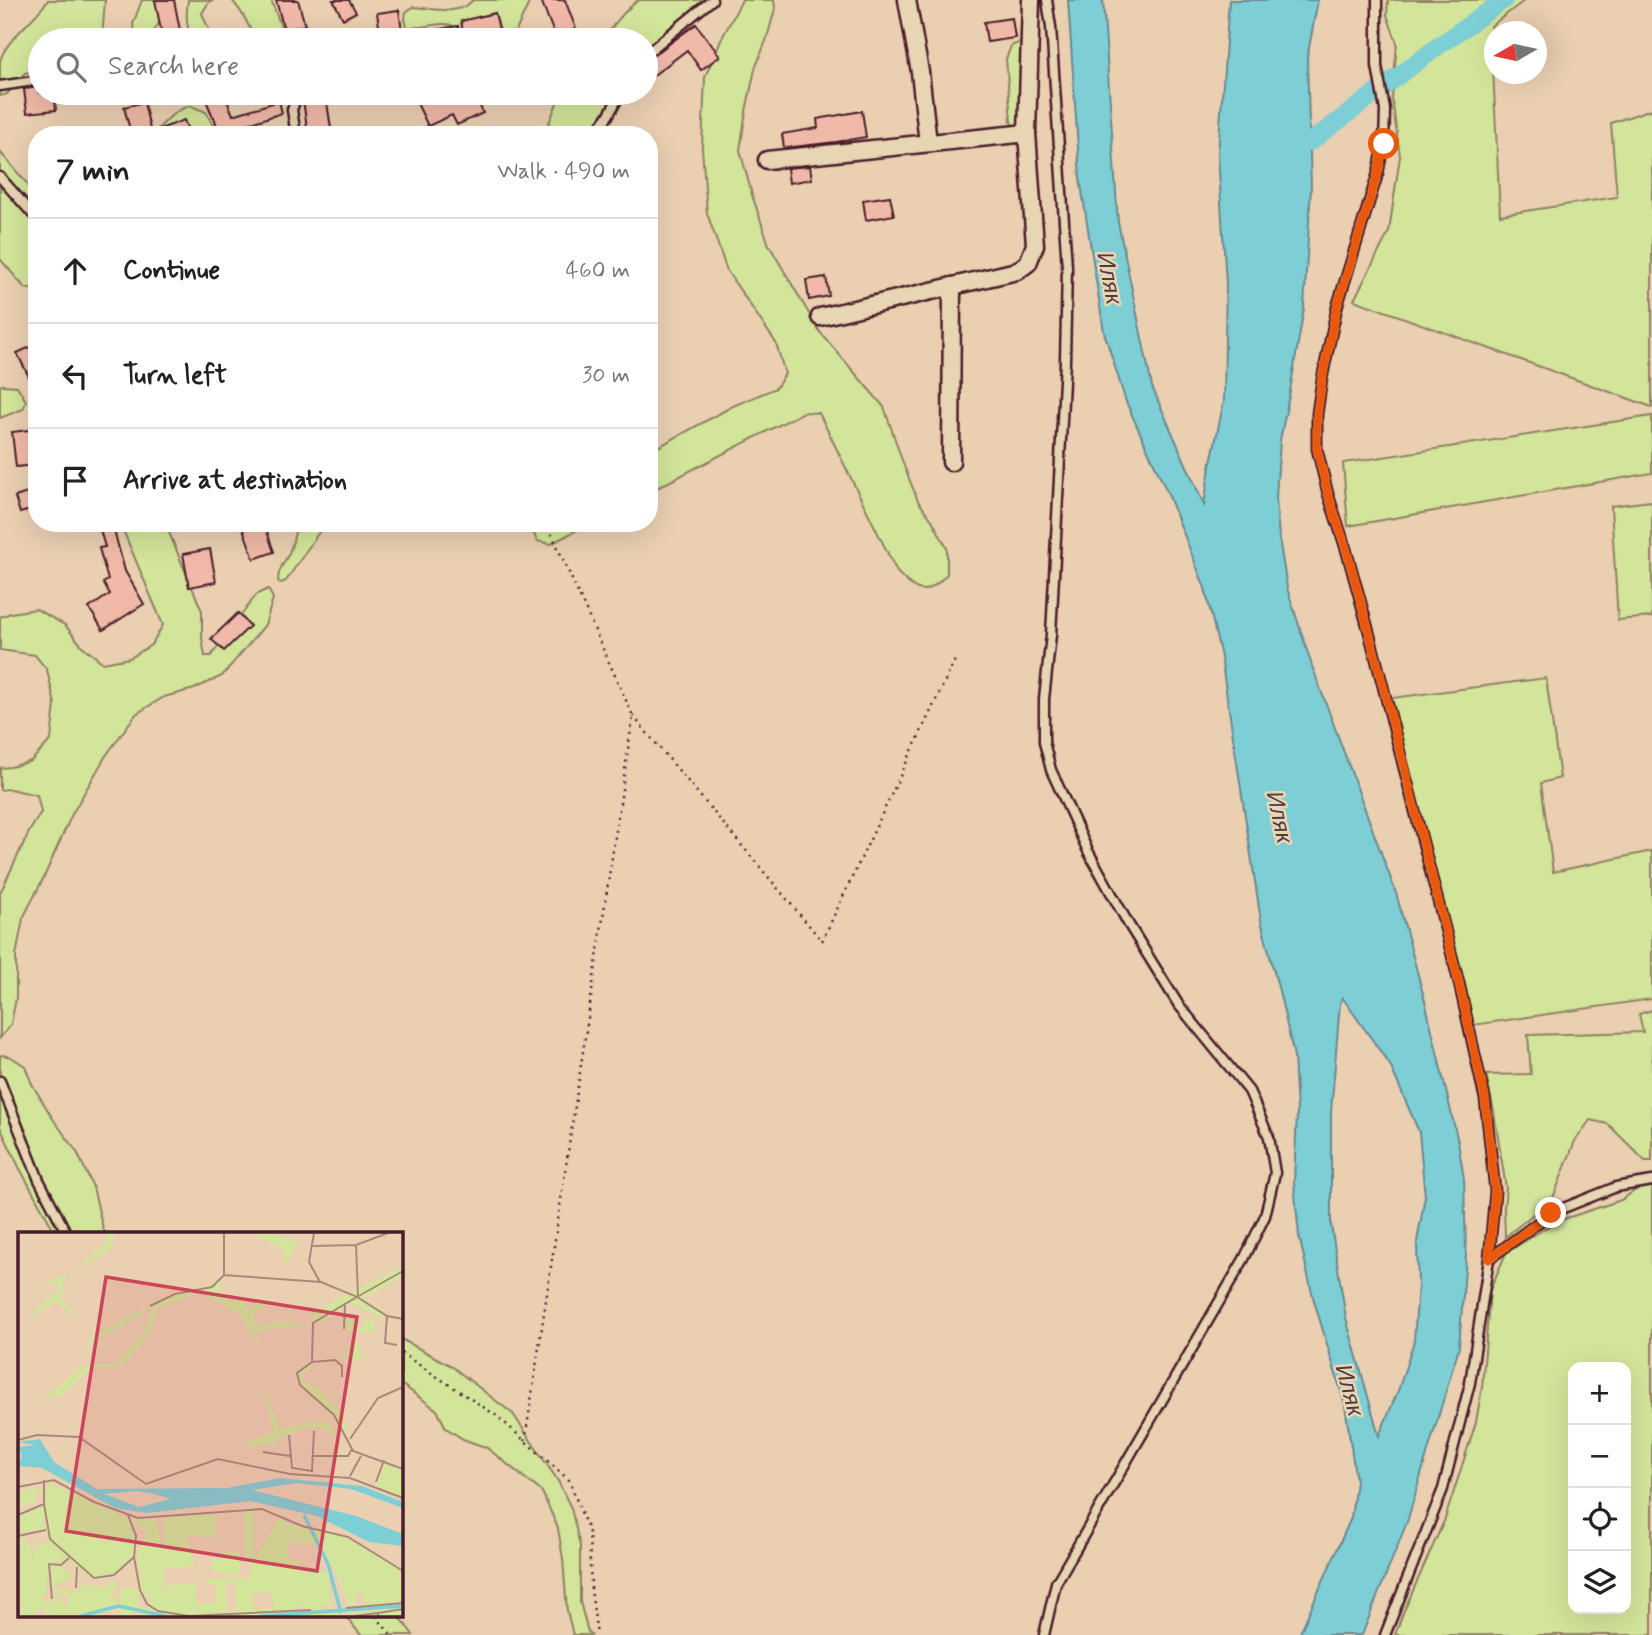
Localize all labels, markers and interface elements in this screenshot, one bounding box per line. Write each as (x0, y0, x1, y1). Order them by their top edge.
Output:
north arrow (1484, 21, 1547, 84)
search box (28, 28, 658, 105)
icon: search (52, 48, 90, 86)
text: Search here (108, 50, 239, 84)
route start (1368, 128, 1399, 159)
text: 7 min (56, 152, 130, 191)
text: Walk · 490 m (497, 157, 630, 187)
water label: Иляк (1088, 250, 1128, 308)
icon: ahead (56, 252, 94, 290)
text: Continue (123, 254, 220, 288)
text: 460 m (566, 256, 630, 286)
icon: left (56, 357, 94, 395)
text: Turn left (123, 359, 227, 393)
text: 30 m (582, 361, 630, 391)
icon: arrive (56, 462, 94, 500)
text: Arrive at destination (123, 464, 347, 498)
water label: Иляк (1258, 789, 1298, 847)
route end (1535, 1197, 1566, 1228)
inset map (18, 1232, 402, 1618)
water label: Иляк (1327, 1361, 1370, 1421)
map controls (1568, 1362, 1631, 1614)
button: + (1568, 1362, 1631, 1425)
button: − (1568, 1425, 1631, 1488)
button: locate (1568, 1488, 1631, 1551)
button: layers (1568, 1551, 1631, 1614)

